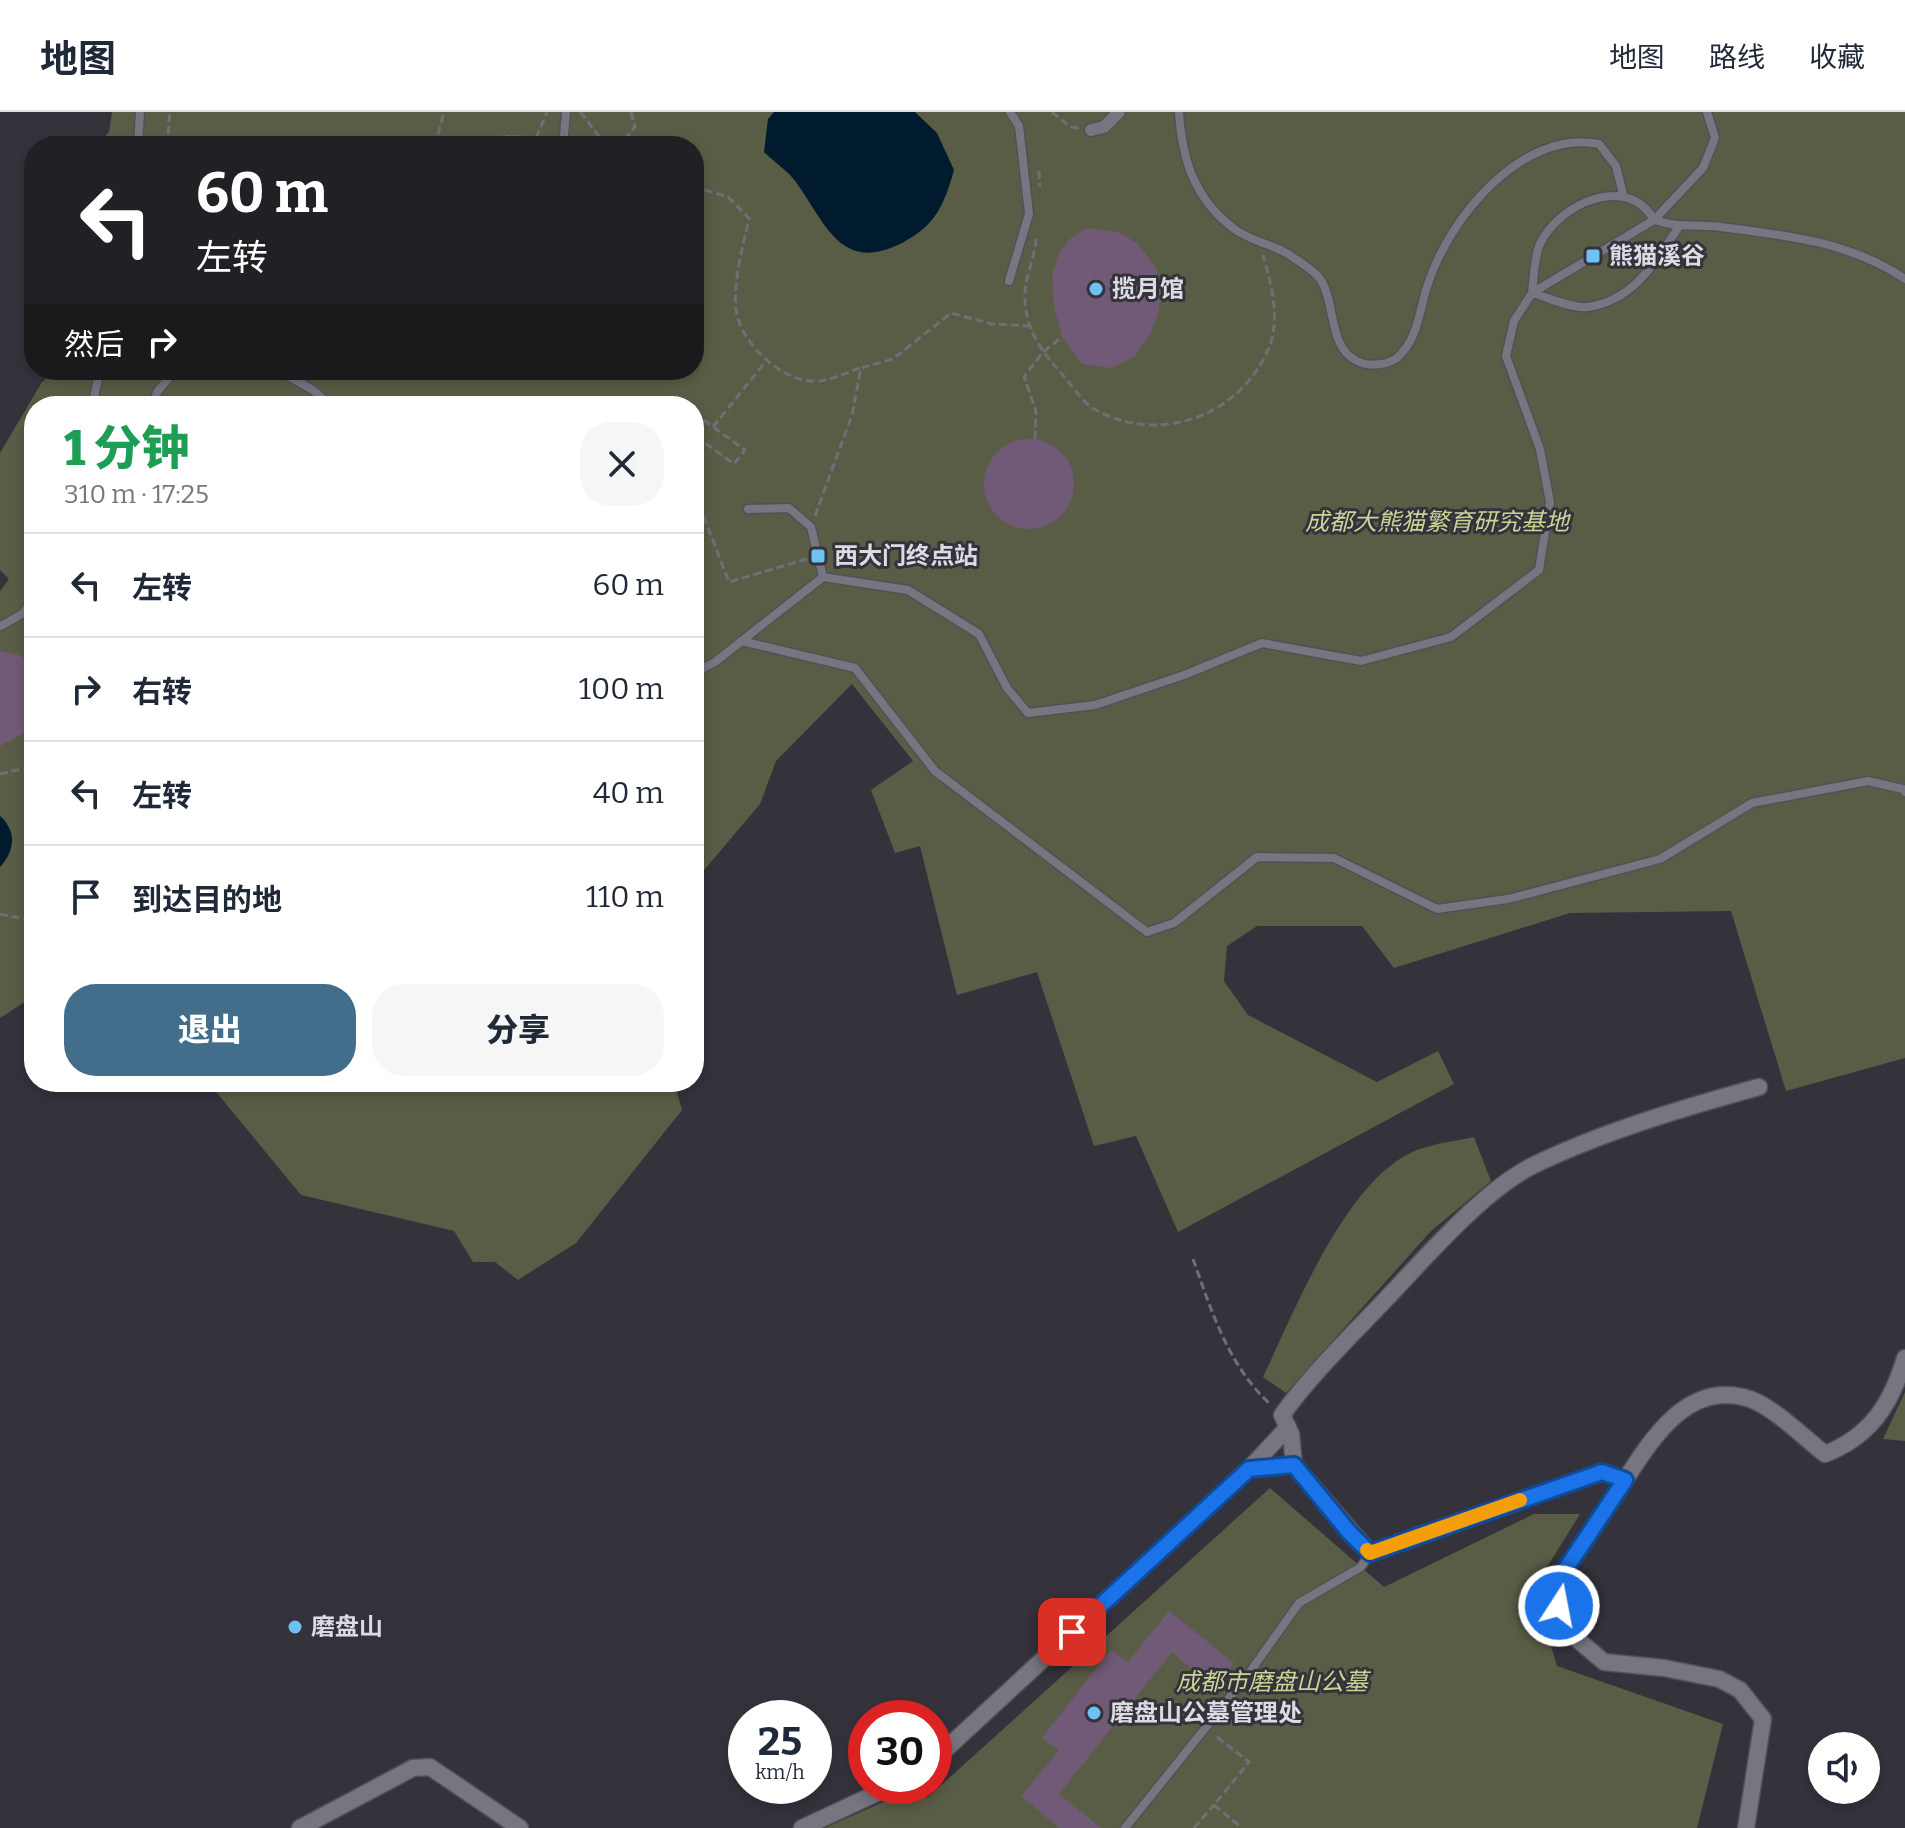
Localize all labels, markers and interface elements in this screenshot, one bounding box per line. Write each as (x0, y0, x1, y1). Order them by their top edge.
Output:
text: 地图 (40, 36, 116, 82)
text: 地图 (1609, 41, 1665, 74)
text: 路线 (1709, 41, 1765, 74)
text: 收藏 (1809, 41, 1865, 74)
text: 60 m (196, 160, 328, 227)
icon: left (64, 168, 168, 272)
text: 左转 (196, 236, 268, 280)
place label: 熊猫溪谷 (1609, 242, 1705, 270)
marker: 熊猫溪谷 (1584, 247, 1602, 265)
place label: 揽月馆 (1112, 275, 1184, 303)
marker: 揽月馆 (1087, 280, 1105, 298)
icon: right (140, 320, 184, 364)
text: 然后 (64, 327, 124, 363)
text: 1 分钟 (64, 420, 189, 478)
button: close (580, 422, 664, 506)
text: 310 m · 17:25 (64, 479, 209, 510)
park label: 成都大熊猫繁育研究基地 (1305, 508, 1572, 536)
place label: 西大门终点站 (834, 542, 978, 570)
marker: 西大门终点站 (809, 547, 827, 565)
icon: left (64, 563, 108, 607)
text: 60 m (593, 567, 664, 603)
text: 左转 (132, 570, 192, 606)
icon: right (64, 667, 108, 711)
text: 100 m (579, 671, 664, 707)
text: 右转 (132, 674, 192, 710)
icon: left (64, 771, 108, 815)
text: 40 m (593, 775, 664, 811)
text: 左转 (132, 778, 192, 814)
icon: arrive (64, 875, 108, 919)
text: 110 m (586, 879, 664, 915)
text: 到达目的地 (132, 882, 282, 918)
button: 退出 (64, 984, 356, 1076)
button: 分享 (372, 984, 664, 1076)
position arrow (1517, 1564, 1601, 1648)
pin (1038, 1598, 1106, 1666)
icon: arrive (1050, 1610, 1094, 1654)
place label: 磨盘山 (311, 1613, 383, 1641)
marker: 磨盘山 (286, 1618, 304, 1636)
park label: 成都市磨盘山公墓 (1176, 1668, 1372, 1696)
place label: 磨盘山公墓管理处 (1110, 1699, 1302, 1727)
speed limit sign: 30 (848, 1700, 952, 1804)
marker: 磨盘山公墓管理处 (1085, 1704, 1103, 1722)
text: 25 (758, 1718, 802, 1766)
map controls (1808, 1732, 1880, 1804)
button: sound (1808, 1732, 1880, 1804)
text: km/h (755, 1760, 805, 1784)

